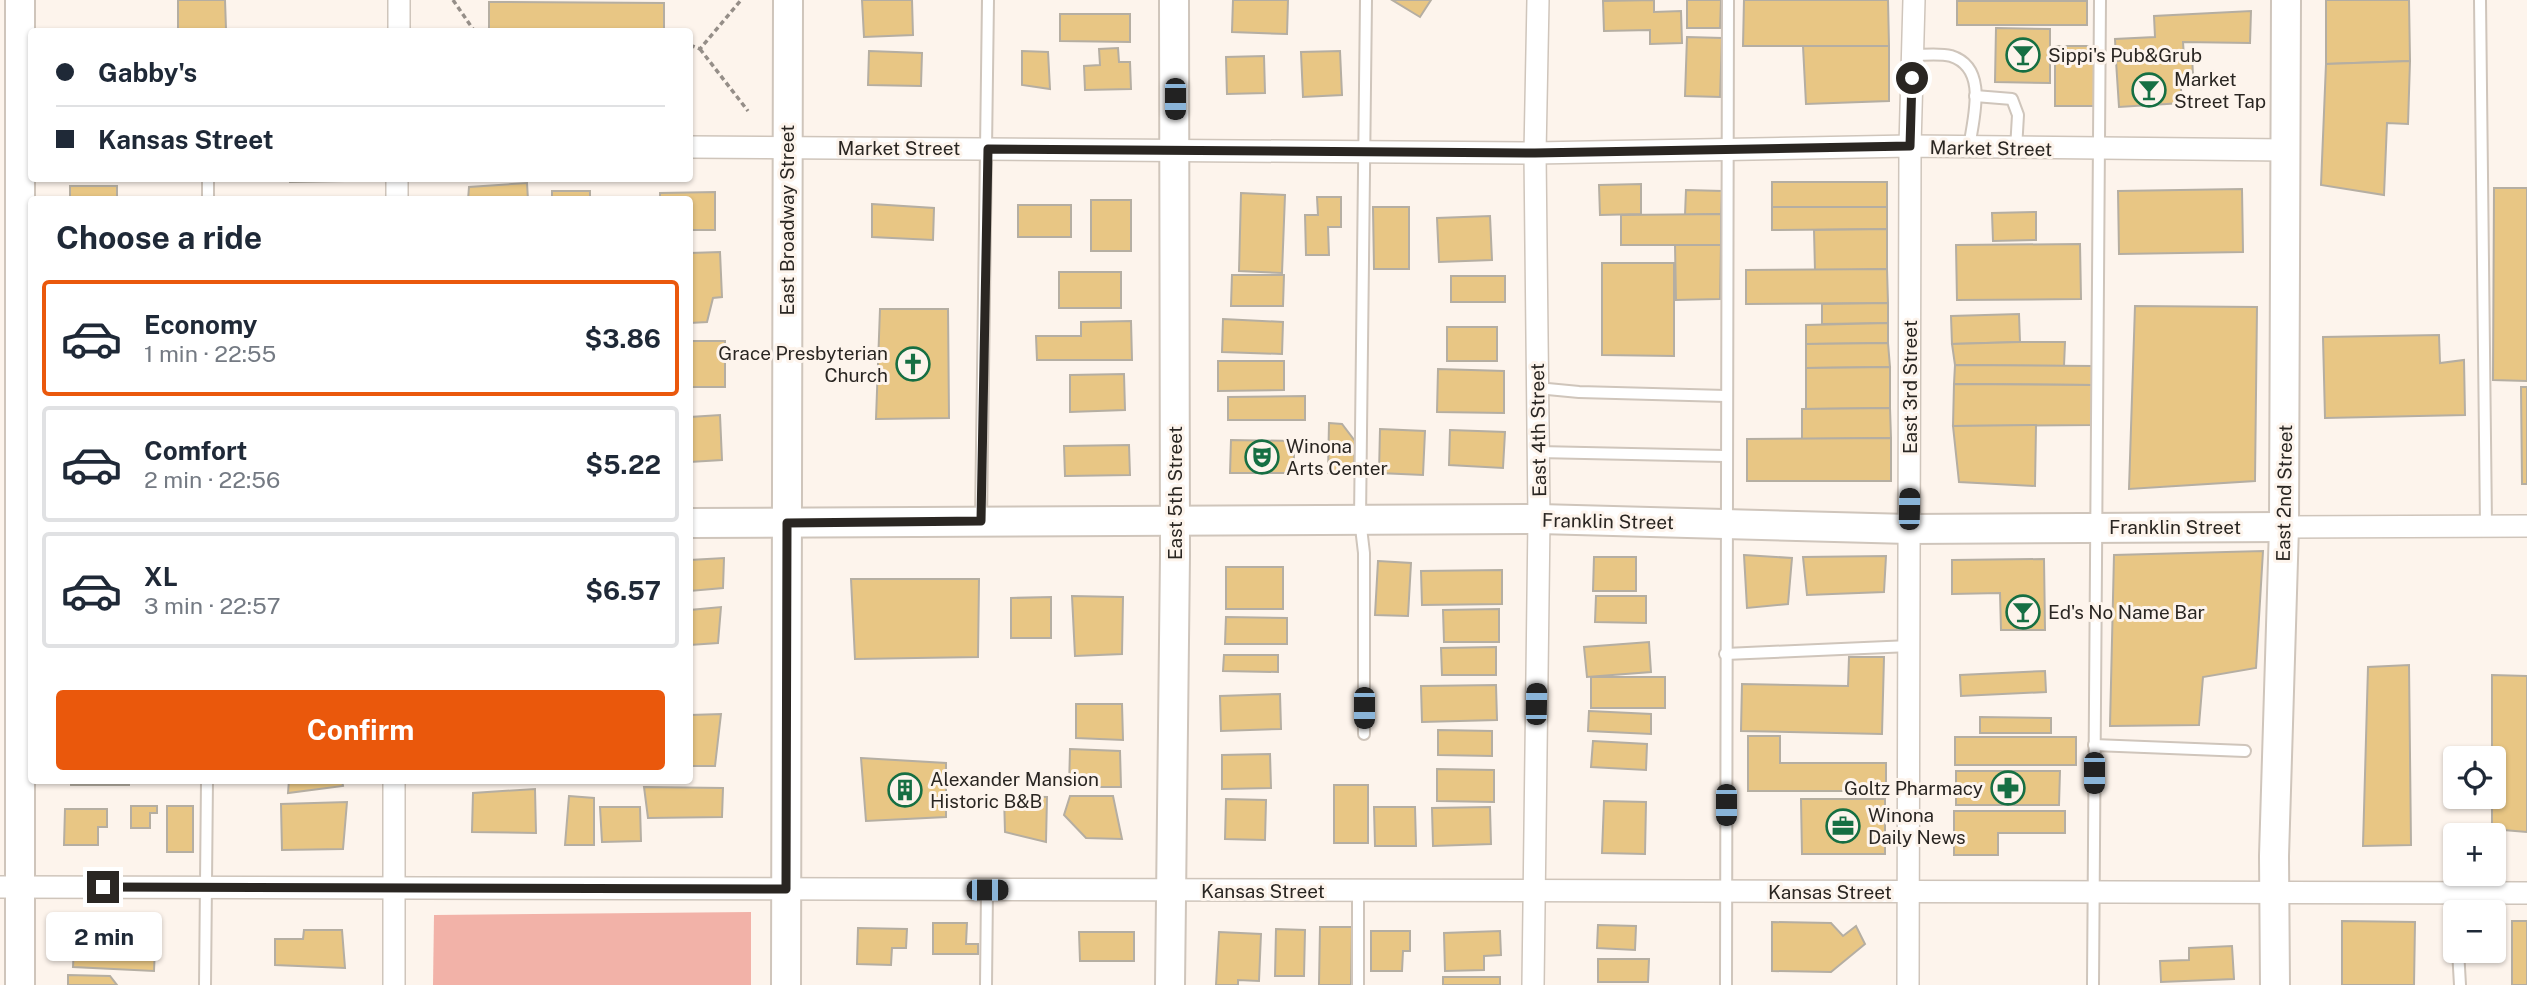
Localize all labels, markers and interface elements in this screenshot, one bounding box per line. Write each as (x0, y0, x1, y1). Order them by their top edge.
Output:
bar icon: Sippi's Pub&Grub (2004, 36, 2042, 74)
place label: Sippi's Pub&Grub (2048, 44, 2202, 66)
text: Gabby's (98, 57, 197, 88)
route start (1896, 62, 1928, 94)
place label: Market Street Tap (2174, 68, 2266, 112)
bar icon: Market Street Tap (2130, 71, 2168, 109)
car (1165, 78, 1186, 120)
text: Kansas Street (98, 124, 274, 155)
street label: East Broadway Street (776, 125, 798, 315)
street label: Market Street (1929, 136, 2053, 160)
street label: Market Street (838, 137, 960, 159)
text: Choose a ride (56, 219, 262, 256)
icon: car (60, 307, 123, 370)
text: Economy (144, 309, 257, 340)
street label: East 3rd Street (1899, 320, 1921, 454)
text: $3.86 (584, 323, 661, 354)
text: 1 min · 22:55 (144, 340, 276, 367)
place label: Grace Presbyterian Church (718, 342, 888, 386)
church icon: Grace Presbyterian Church (894, 345, 932, 383)
street label: East 4th Street (1526, 363, 1550, 497)
street label: East 2nd Street (2272, 424, 2296, 562)
street label: East 5th Street (1164, 426, 1186, 560)
icon: car (60, 433, 123, 496)
text: Comfort (144, 435, 247, 466)
place label: Winona Arts Center (1286, 435, 1388, 479)
theatre icon: Winona Arts Center (1243, 438, 1281, 476)
text: $5.22 (585, 449, 661, 480)
text: 2 min · 22:56 (144, 466, 280, 493)
car (1899, 488, 1920, 530)
street label: Franklin Street (1542, 509, 1674, 533)
street label: Franklin Street (2109, 516, 2241, 538)
icon: car (60, 559, 123, 622)
text: XL (144, 561, 178, 592)
text: $6.57 (585, 575, 661, 606)
text: 3 min · 22:57 (144, 592, 281, 619)
bar icon: Ed's No Name Bar (2004, 593, 2042, 631)
place label: Ed's No Name Bar (2048, 601, 2205, 623)
car (1526, 683, 1547, 725)
car (1354, 687, 1375, 729)
button: Confirm (56, 690, 665, 770)
map controls (2443, 746, 2506, 963)
button: locate (2443, 746, 2506, 809)
car (2084, 752, 2105, 794)
place label: Alexander Mansion Historic B&B (930, 768, 1099, 812)
pharmacy icon: Goltz Pharmacy (1989, 769, 2027, 807)
building icon: Alexander Mansion Historic B&B (886, 771, 924, 809)
place label: Goltz Pharmacy (1844, 777, 1983, 799)
car (1716, 784, 1737, 826)
place label: Winona Daily News (1868, 804, 1966, 848)
office icon: Winona Daily News (1824, 807, 1862, 845)
button: + (2443, 823, 2506, 886)
route end (87, 871, 119, 903)
car (967, 880, 1009, 901)
street label: Kansas Street (1201, 880, 1325, 902)
street label: Kansas Street (1768, 881, 1892, 903)
button: − (2443, 900, 2506, 963)
callout: 2 min (45, 912, 161, 960)
text: 2 min (74, 923, 134, 950)

